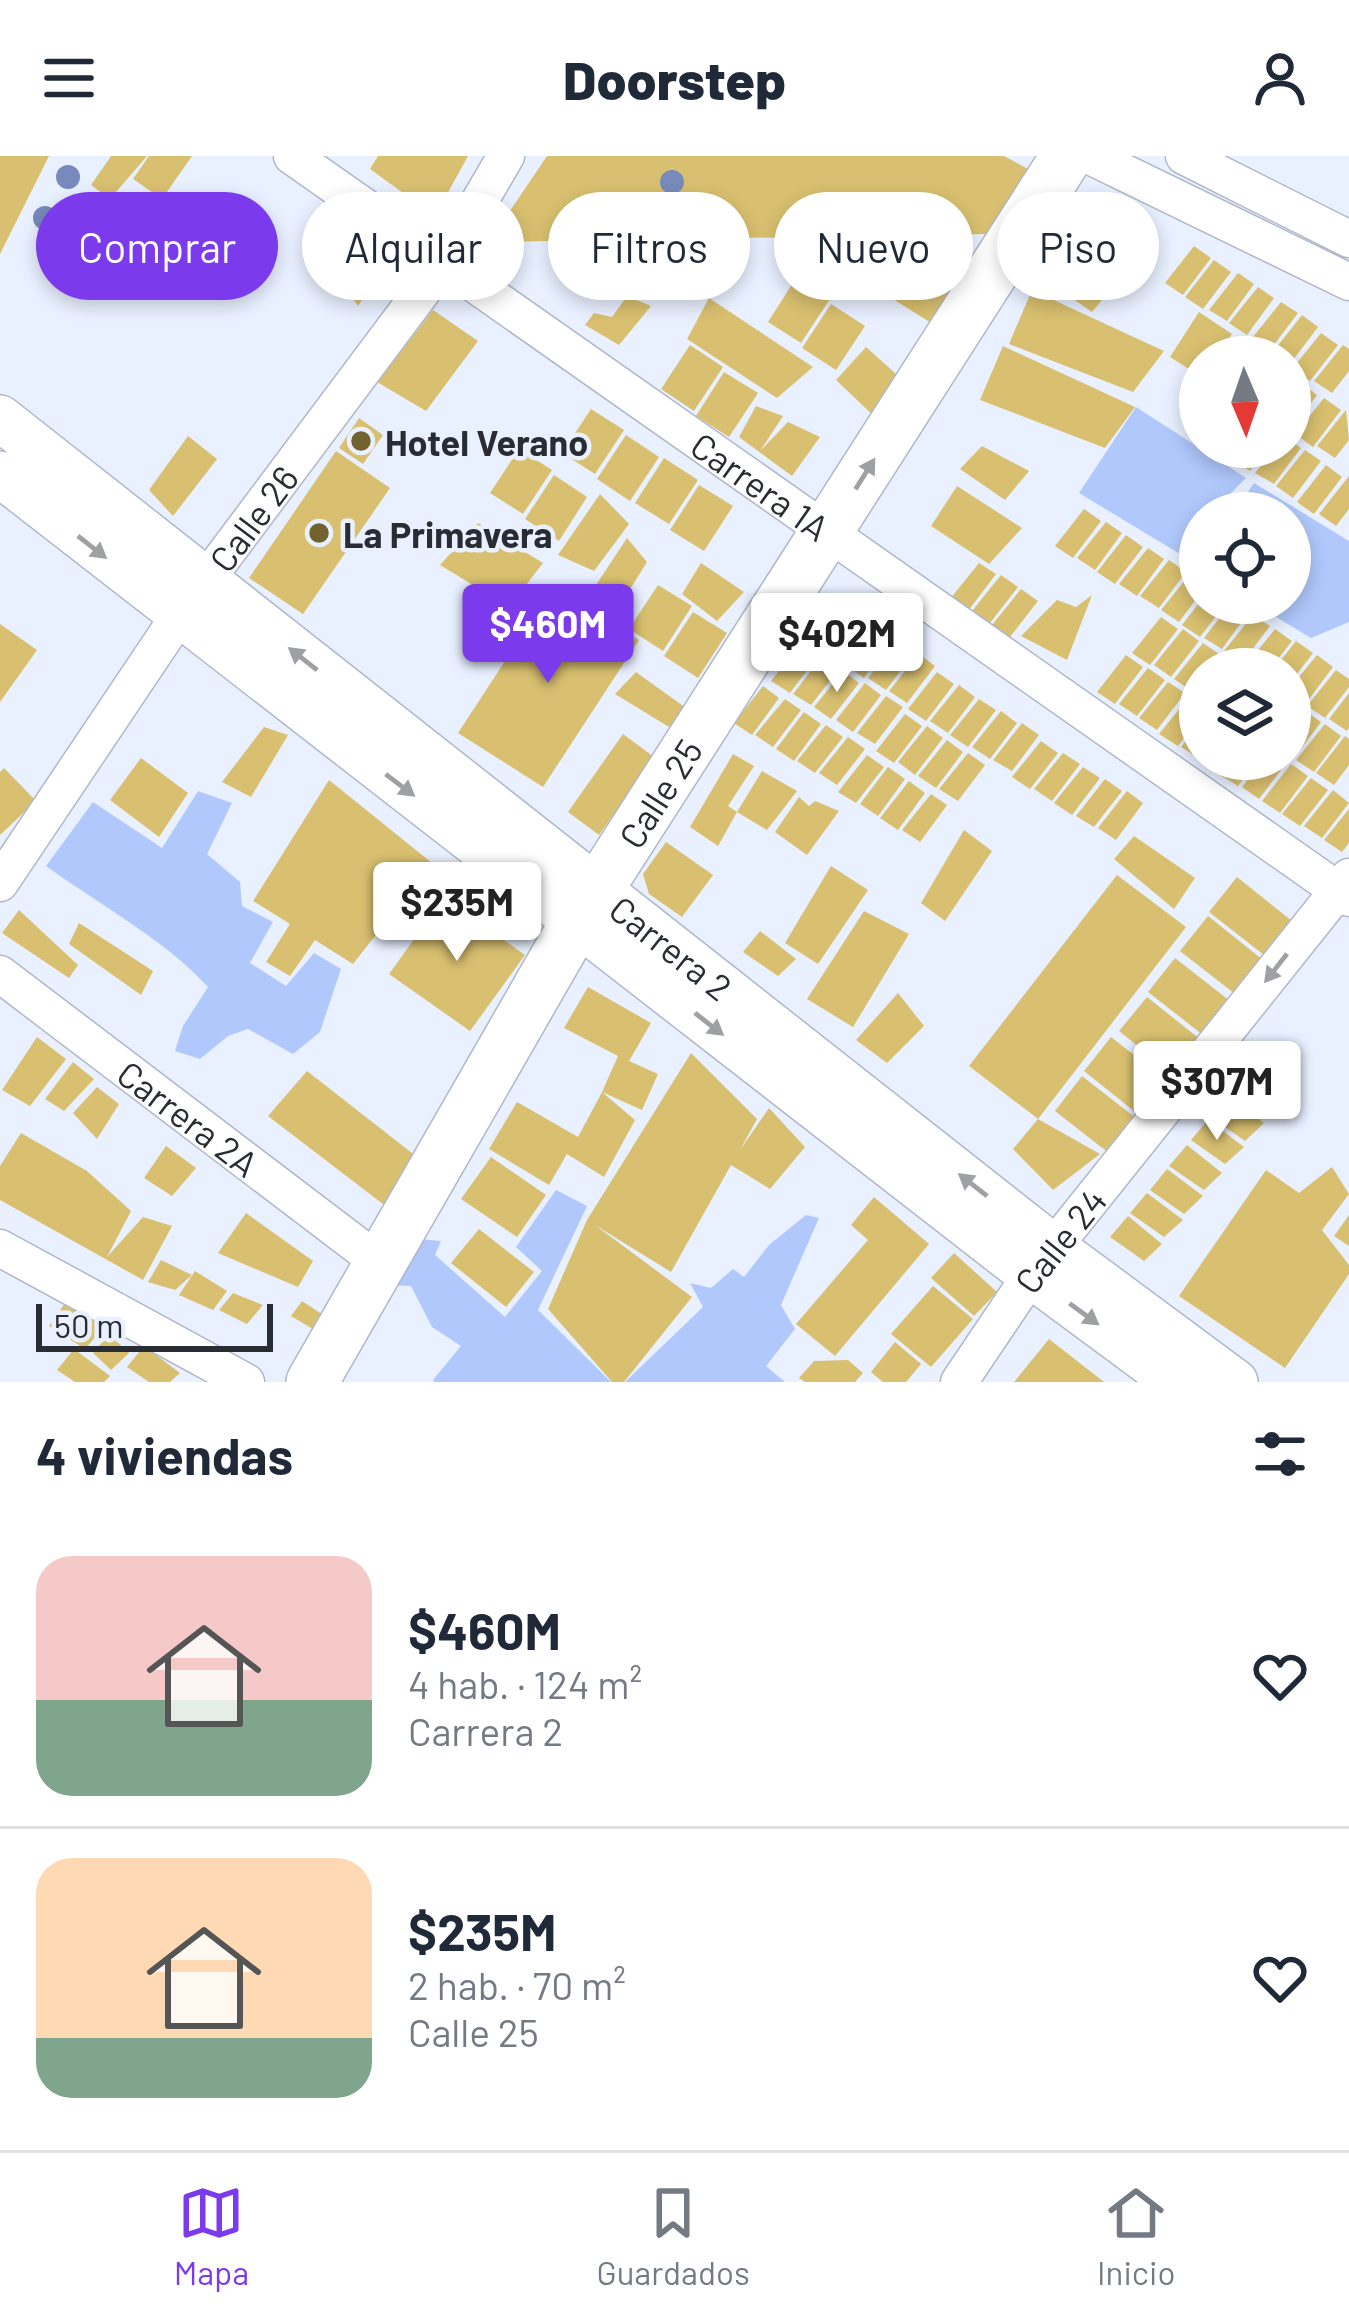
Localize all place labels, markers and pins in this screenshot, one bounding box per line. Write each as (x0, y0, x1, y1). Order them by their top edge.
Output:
place label: Hotel Verano (385, 420, 588, 463)
marker: Hotel Verano (348, 428, 374, 454)
place label: La Primavera (343, 512, 553, 555)
marker: La Primavera (306, 520, 332, 546)
pin: $460M (464, 584, 632, 686)
pin: $402M (753, 593, 921, 695)
pin: $235M (373, 862, 541, 964)
pin: $307M (1133, 1041, 1301, 1143)

